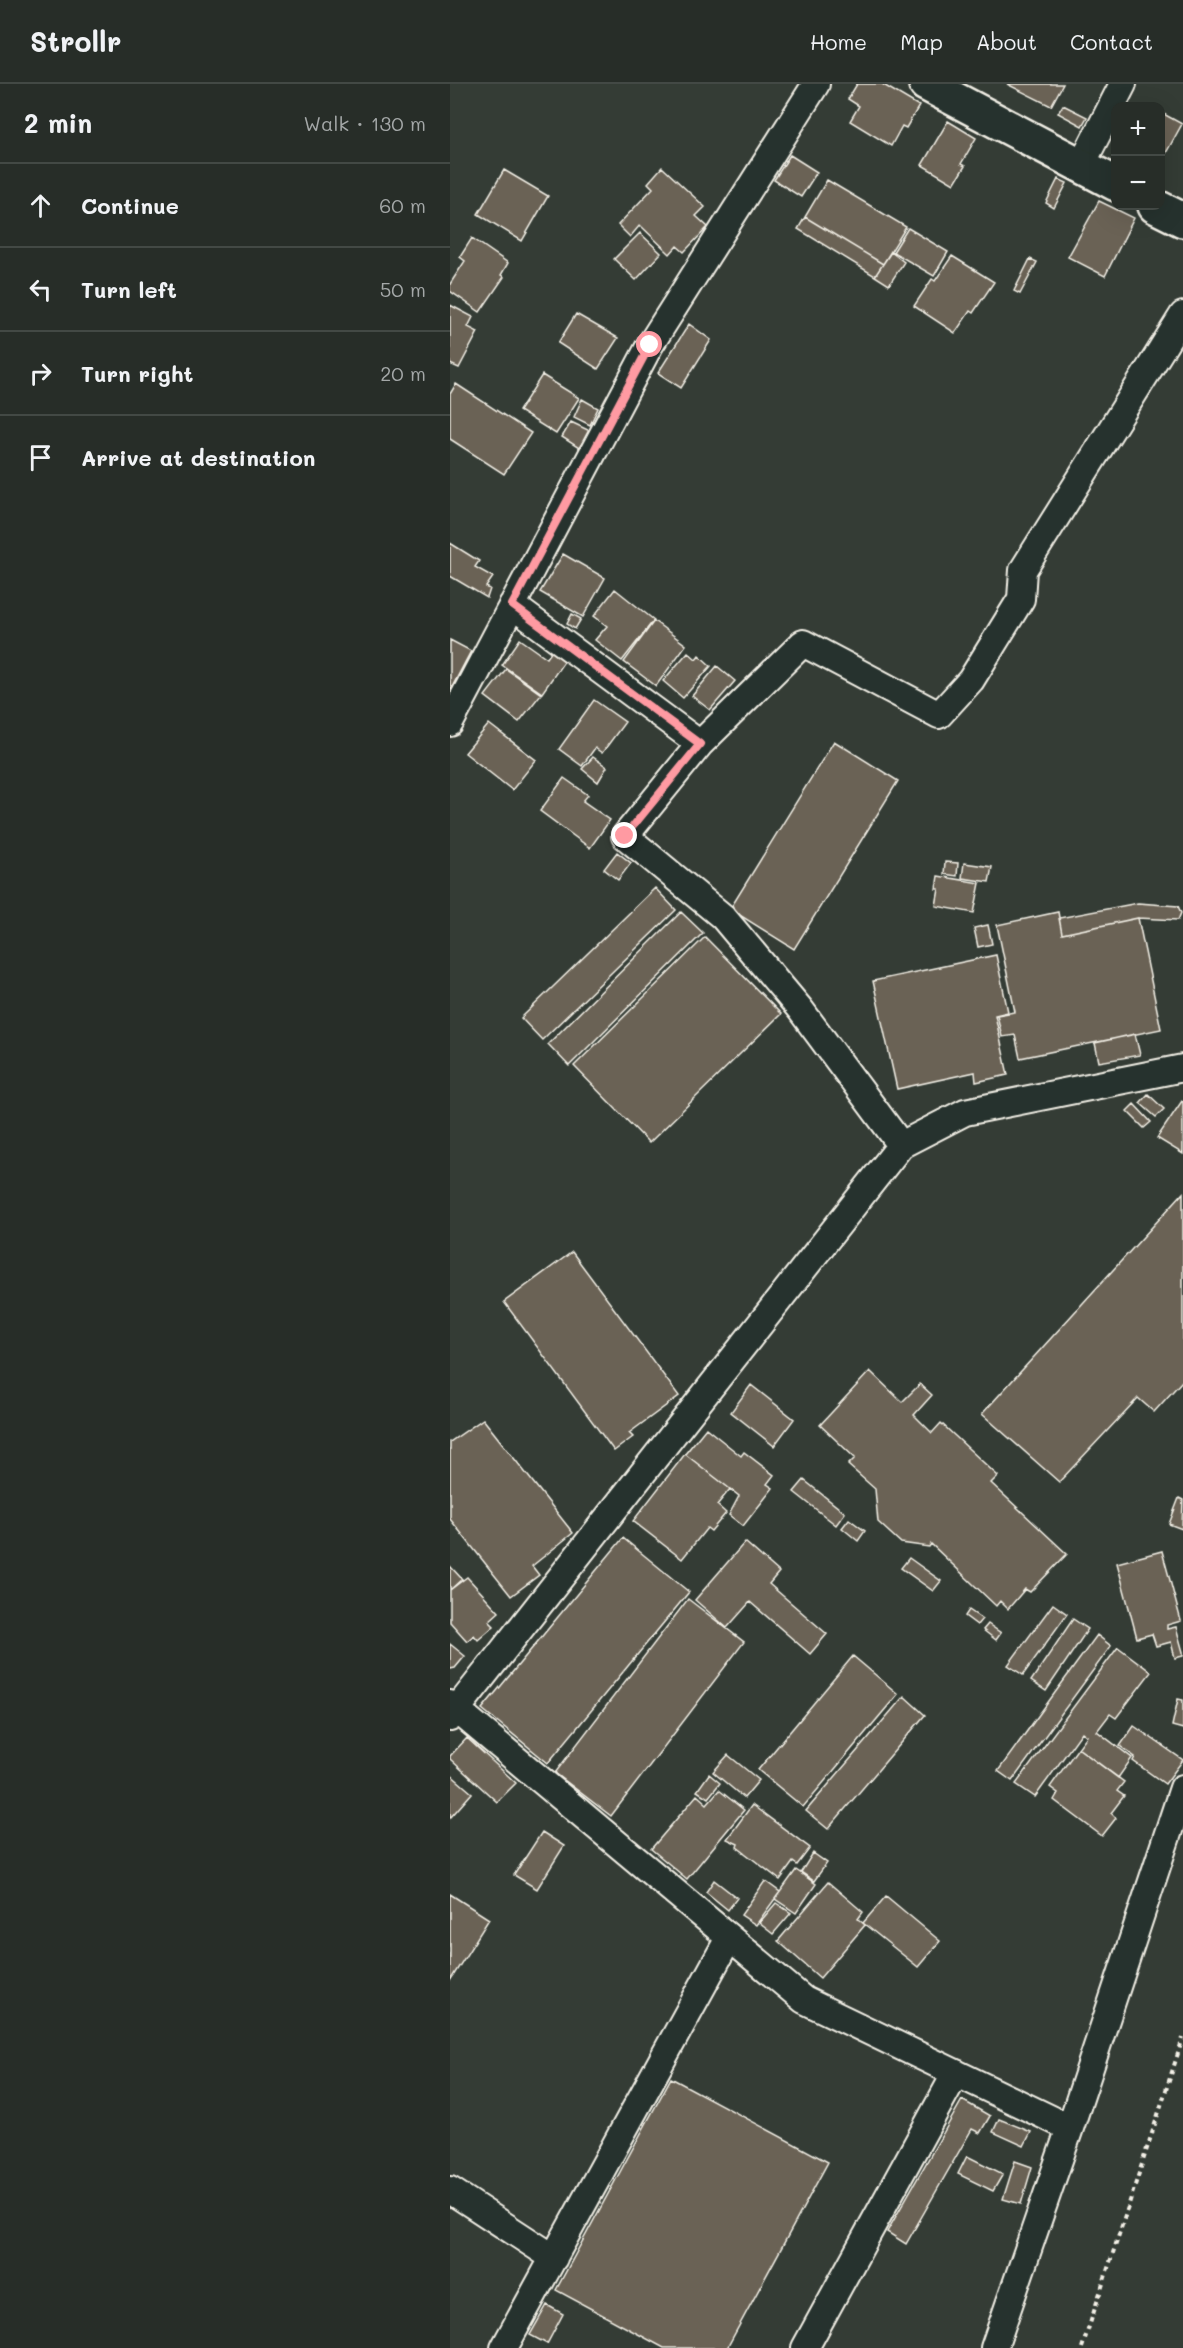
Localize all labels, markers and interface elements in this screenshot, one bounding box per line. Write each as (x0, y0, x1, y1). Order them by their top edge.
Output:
text: Strollr (30, 23, 121, 59)
text: Home (810, 28, 867, 55)
text: Map (900, 28, 943, 55)
text: About (976, 28, 1037, 55)
text: Contact (1070, 28, 1153, 55)
map controls (1111, 102, 1165, 210)
button: + (1111, 102, 1165, 156)
text: 2 min (24, 106, 92, 140)
text: Walk · 130 m (303, 110, 426, 136)
button: − (1111, 156, 1165, 210)
icon: ahead (24, 189, 57, 222)
text: Continue (81, 191, 179, 220)
text: 60 m (379, 192, 426, 218)
icon: left (24, 273, 57, 306)
text: Turn left (81, 275, 177, 304)
text: 50 m (380, 276, 426, 302)
route start (636, 331, 662, 357)
icon: right (24, 357, 57, 390)
text: Turn right (81, 359, 193, 388)
text: 20 m (380, 360, 426, 386)
icon: arrive (24, 441, 57, 474)
text: Arrive at destination (81, 443, 316, 472)
route end (611, 822, 637, 848)

